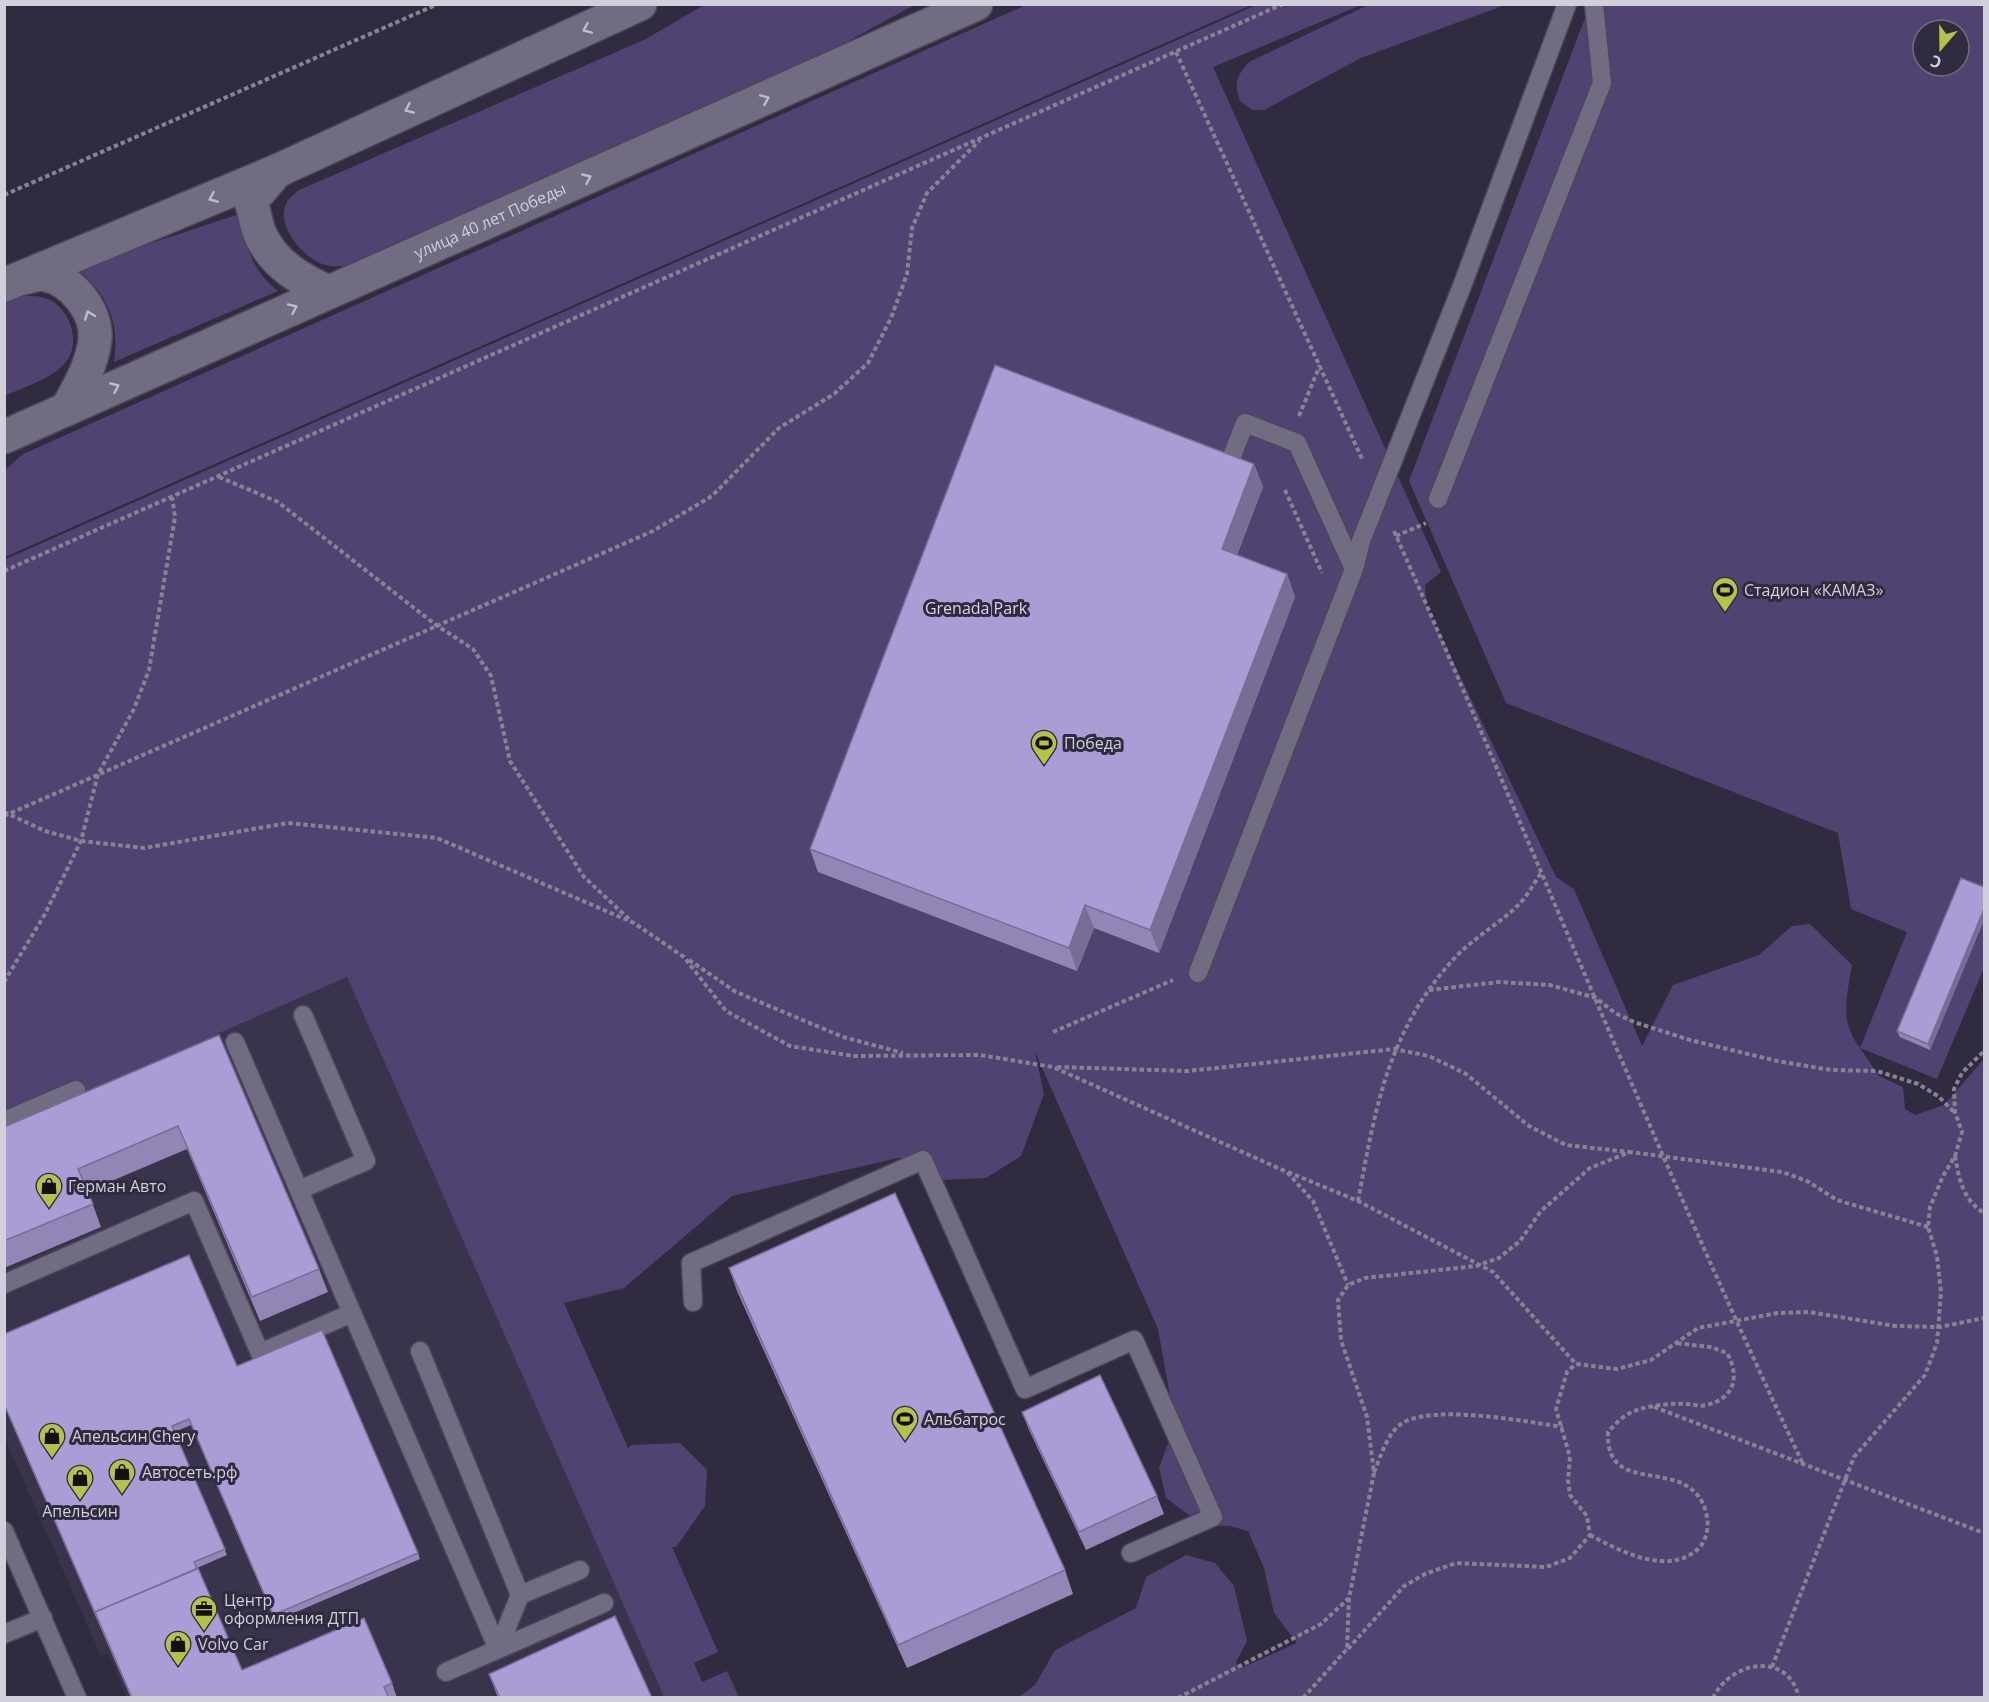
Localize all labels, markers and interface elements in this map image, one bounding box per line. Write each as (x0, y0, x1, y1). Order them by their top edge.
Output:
north arrow (1911, 18, 1971, 78)
one-way arrow (582, 21, 593, 33)
text: С (1927, 50, 1944, 74)
one-way arrow (759, 95, 770, 107)
one-way arrow (405, 102, 416, 114)
one-way arrow (580, 173, 591, 185)
street label: улица 40 лет Победы (411, 177, 569, 264)
one-way arrow (208, 191, 219, 203)
one-way arrow (287, 303, 298, 315)
one-way arrow (84, 310, 97, 321)
one-way arrow (109, 383, 120, 395)
sports icon: Стадион «КАМАЗ» (1710, 575, 1740, 613)
place label: Стадион «КАМАЗ» (1744, 579, 1883, 601)
park label: Grenada Park (925, 597, 1028, 619)
sports icon: Победа (1029, 728, 1059, 766)
place label: Победа (1064, 732, 1122, 754)
shop icon: Герман Авто (34, 1171, 64, 1209)
place label: Герман Авто (68, 1175, 166, 1197)
sports icon: Альбатрос (890, 1404, 920, 1442)
place label: Альбатрос (924, 1408, 1006, 1430)
shop icon: Апельсин Chery (37, 1421, 67, 1459)
place label: Апельсин Chery (72, 1425, 196, 1447)
shop icon: Автосеть.рф (107, 1457, 137, 1495)
place label: Автосеть.рф (142, 1461, 238, 1483)
shop icon: Апельсин (65, 1463, 95, 1501)
place label: Апельсин (42, 1500, 118, 1522)
place label: Центр оформления ДТП (224, 1589, 359, 1629)
office icon: Центр оформления ДТП (189, 1594, 219, 1632)
shop icon: Volvo Car (163, 1629, 193, 1667)
place label: Volvo Car (198, 1633, 269, 1655)

